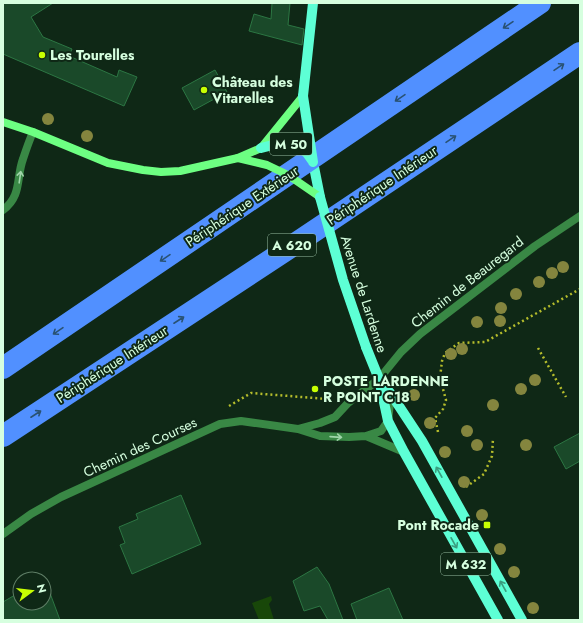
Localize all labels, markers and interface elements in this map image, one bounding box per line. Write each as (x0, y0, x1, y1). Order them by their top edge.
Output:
one-way arrow (502, 21, 513, 29)
place label: Les Tourelles (50, 45, 135, 65)
marker: Les Tourelles (37, 50, 47, 60)
one-way arrow (553, 63, 564, 71)
place label: Château des Vitarelles (211, 72, 293, 108)
marker: Château des Vitarelles (199, 85, 209, 95)
one-way arrow (395, 94, 406, 102)
road number: M 50 (270, 133, 312, 155)
one-way arrow (445, 135, 456, 143)
street label: Périphérique Intérieur (323, 140, 442, 230)
street label: Périphérique Extérieur (181, 161, 303, 251)
one-way arrow (16, 171, 24, 184)
street label: Chemin de Beauregard (406, 232, 528, 332)
street label: Avenue de Lardenne (336, 233, 392, 355)
road number: A 620 (268, 234, 316, 256)
one-way arrow (160, 253, 171, 262)
one-way arrow (173, 316, 184, 324)
street label: Périphérique Intérieur (52, 320, 172, 408)
one-way arrow (53, 327, 64, 335)
place label: POSTE LARDENNE R POINT C18 (323, 371, 449, 407)
marker: POSTE LARDENNE R POINT C18 (310, 384, 320, 394)
one-way arrow (30, 410, 41, 419)
street label: Chemin des Courses (80, 412, 200, 482)
one-way arrow (329, 433, 342, 440)
one-way arrow (435, 467, 443, 479)
place label: Pont Rocade (397, 515, 479, 535)
marker: Pont Rocade (482, 520, 492, 530)
one-way arrow (451, 537, 459, 549)
road number: M 632 (441, 553, 491, 575)
north arrow (12, 571, 52, 611)
one-way arrow (498, 580, 506, 592)
text: N (33, 582, 51, 595)

